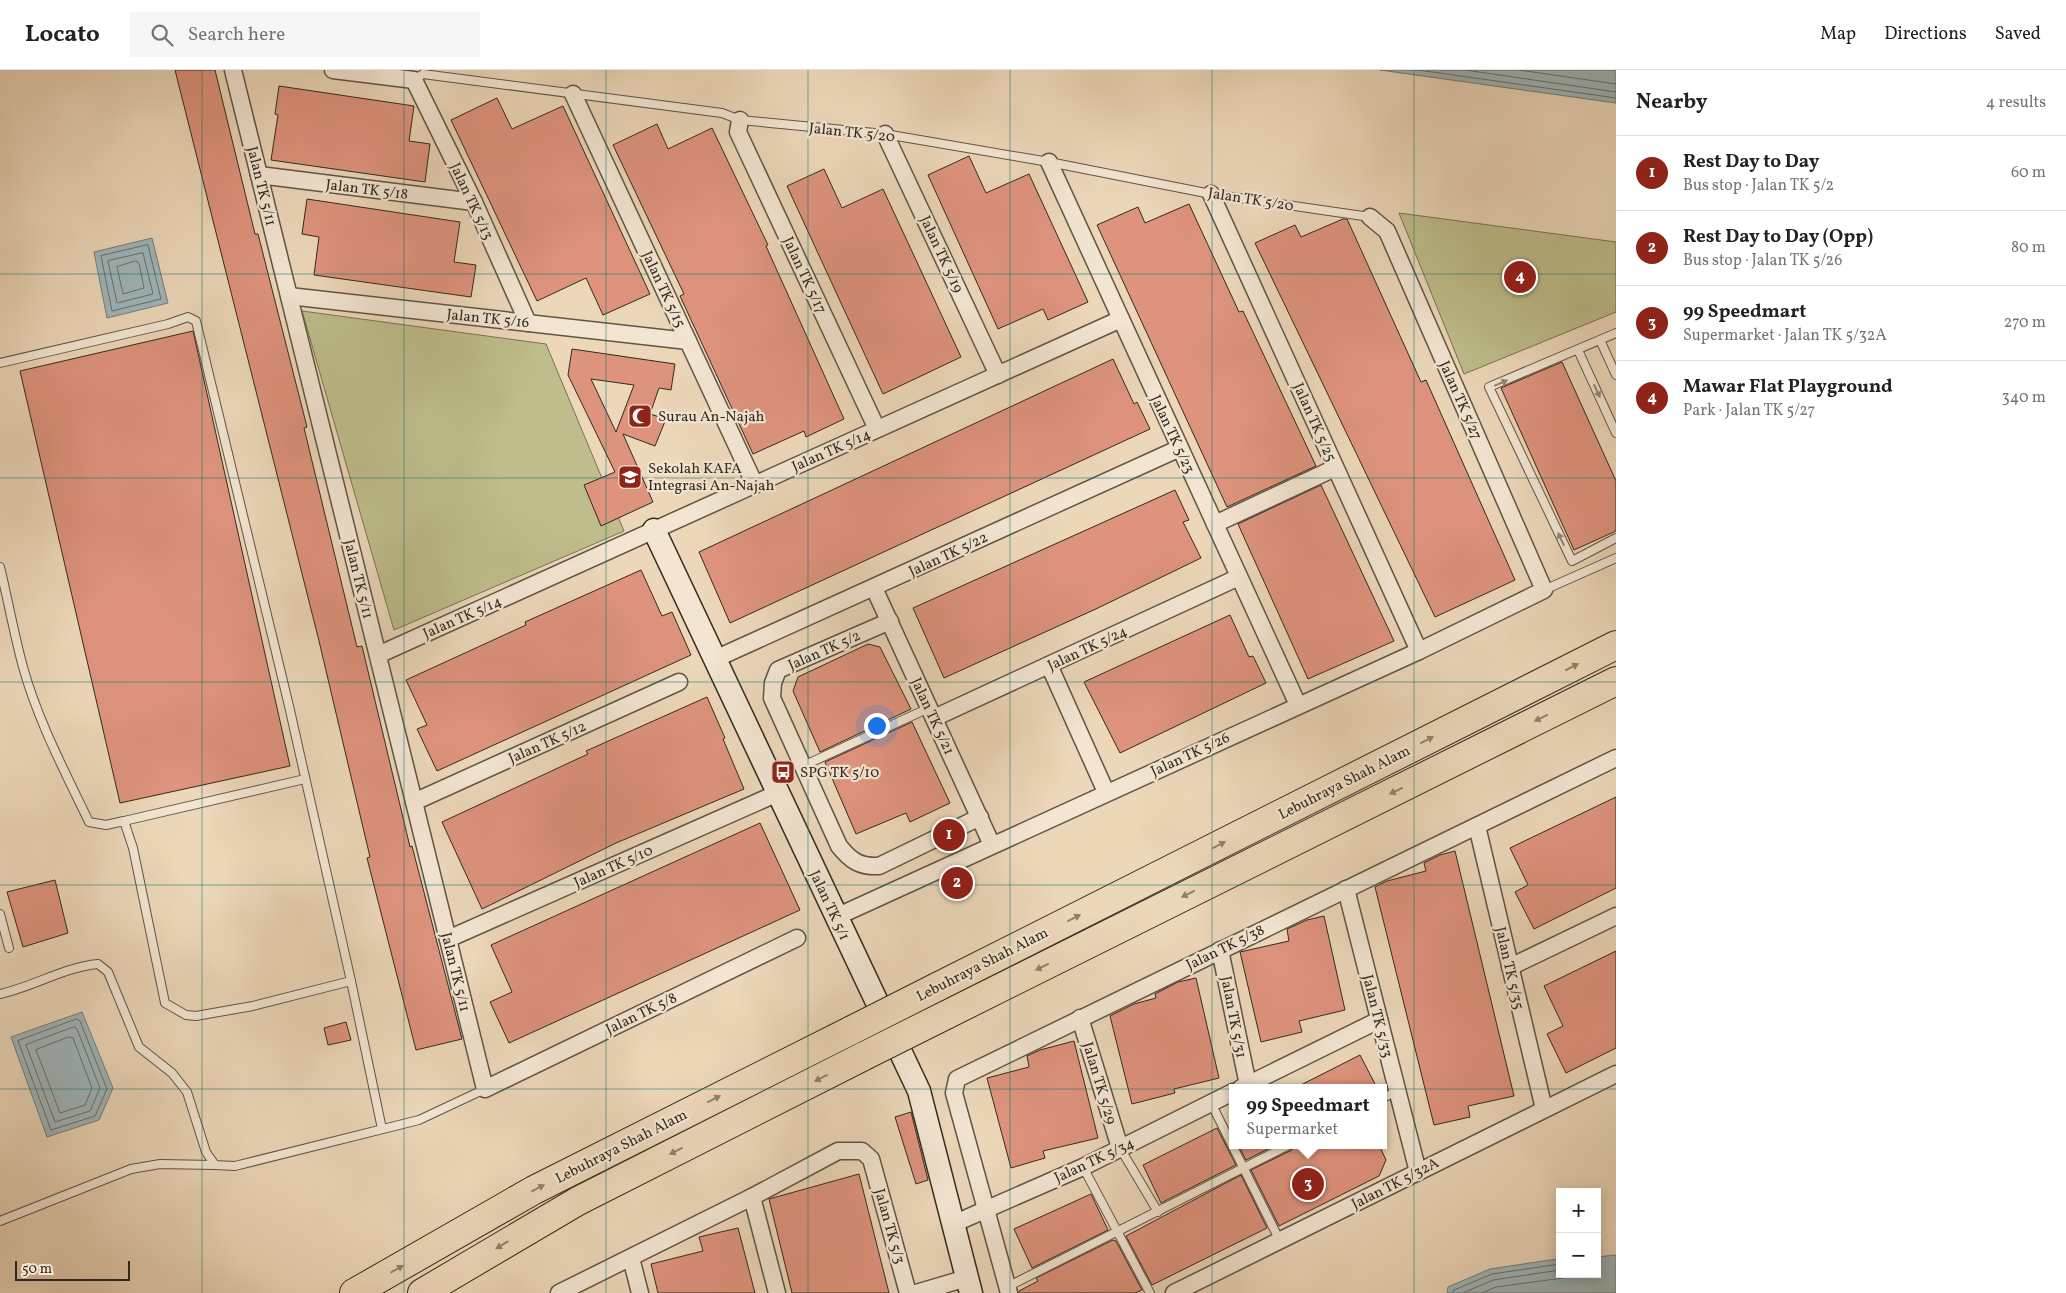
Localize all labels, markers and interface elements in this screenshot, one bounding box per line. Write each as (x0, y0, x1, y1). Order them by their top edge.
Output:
search box (130, 12, 480, 57)
text: Locato (25, 18, 100, 52)
icon: search (148, 21, 176, 49)
text: Search here (188, 22, 285, 48)
text: Map (1820, 22, 1856, 47)
text: Directions (1884, 22, 1967, 47)
text: Saved (1995, 22, 2041, 47)
text: Nearby (1636, 88, 1707, 117)
text: 4 results (1986, 92, 2046, 114)
street label: Jalan TK 5/20 (808, 119, 896, 148)
street label: Jalan TK 5/11 (241, 144, 281, 228)
text: Rest Day to Day (1683, 149, 1819, 175)
street label: Jalan TK 5/13 (444, 159, 498, 244)
text: 1 (1649, 162, 1655, 184)
text: 60 m (2011, 162, 2046, 184)
street label: Jalan TK 5/18 (324, 175, 409, 206)
text: Bus stop · Jalan TK 5/2 (1683, 175, 1834, 197)
street label: Jalan TK 5/20 (1207, 183, 1295, 218)
street label: Jalan TK 5/19 (914, 212, 968, 297)
text: Rest Day to Day (Opp) (1683, 224, 1873, 250)
street label: Jalan TK 5/17 (777, 234, 831, 318)
text: 2 (1648, 237, 1656, 259)
text: 80 m (2011, 237, 2046, 259)
street label: Jalan TK 5/15 (636, 248, 690, 332)
text: Bus stop · Jalan TK 5/26 (1683, 250, 1842, 272)
pin: 4 (1504, 258, 1536, 296)
text: 99 Speedmart (1683, 299, 1806, 325)
street label: Jalan TK 5/16 (445, 305, 530, 334)
text: 3 (1648, 312, 1656, 334)
text: 270 m (2004, 312, 2046, 334)
text: Supermarket · Jalan TK 5/32A (1683, 325, 1887, 347)
street label: Jalan TK 5/27 (1433, 358, 1486, 443)
text: Mawar Flat Playground (1683, 374, 1893, 400)
one-way arrow (1494, 378, 1508, 386)
street label: Jalan TK 5/25 (1287, 380, 1340, 466)
one-way arrow (1593, 384, 1601, 398)
text: 4 (1647, 387, 1657, 409)
text: 340 m (2002, 387, 2046, 409)
street label: Jalan TK 5/23 (1144, 392, 1199, 477)
text: Park · Jalan TK 5/27 (1683, 400, 1815, 422)
mosque icon: Surau An-Najah (627, 403, 653, 429)
place label: Surau An-Najah (658, 407, 765, 428)
street label: Jalan TK 5/14 (789, 425, 874, 478)
place label: Sekolah KAFA Integrasi An-Najah (648, 459, 775, 497)
school or university icon: Sekolah KAFA Integrasi An-Najah (617, 464, 643, 490)
street label: Jalan TK 5/22 (905, 528, 992, 583)
one-way arrow (1557, 531, 1565, 546)
street label: Jalan TK 5/11 (338, 537, 378, 621)
street label: Jalan TK 5/14 (420, 592, 505, 645)
street label: Jalan TK 5/24 (1044, 622, 1131, 677)
street label: Jalan TK 5/2 (785, 626, 864, 677)
one-way arrow (1565, 663, 1579, 671)
street label: Jalan TK 5/21 (905, 674, 959, 759)
your location (864, 713, 890, 739)
one-way arrow (1534, 714, 1548, 722)
street label: Jalan TK 5/12 (505, 717, 590, 770)
street label: Jalan TK 5/26 (1148, 728, 1234, 783)
one-way arrow (1420, 736, 1434, 744)
street label: Lebuhraya Shah Alam (1275, 741, 1414, 826)
bus stop icon: SPG TK 5/10 (770, 759, 796, 785)
place label: SPG TK 5/10 (800, 763, 879, 784)
one-way arrow (1388, 786, 1403, 795)
pin: 1 (933, 816, 965, 854)
street label: Jalan TK 5/10 (571, 841, 656, 894)
one-way arrow (1212, 841, 1226, 849)
pin: 2 (941, 864, 973, 902)
street label: Jalan TK 5/1 (803, 867, 854, 944)
one-way arrow (1180, 890, 1195, 898)
one-way arrow (1067, 914, 1081, 922)
street label: Jalan TK 5/38 (1183, 920, 1268, 976)
street label: Lebuhraya Shah Alam (913, 923, 1052, 1008)
street label: Jalan TK 5/35 (1489, 925, 1528, 1012)
street label: Jalan TK 5/11 (435, 930, 475, 1014)
one-way arrow (1035, 963, 1049, 971)
street label: Jalan TK 5/33 (1356, 973, 1397, 1060)
street label: Jalan TK 5/31 (1214, 974, 1251, 1060)
street label: Jalan TK 5/8 (602, 988, 681, 1041)
street label: Jalan TK 5/29 (1076, 1040, 1121, 1127)
one-way arrow (814, 1074, 828, 1082)
popup (1229, 1084, 1387, 1149)
text: 99 Speedmart (1246, 1093, 1370, 1119)
one-way arrow (707, 1095, 721, 1103)
street label: Lebuhraya Shah Alam (552, 1105, 691, 1190)
text: Supermarket (1246, 1119, 1338, 1141)
street label: Jalan TK 5/34 (1051, 1134, 1138, 1189)
one-way arrow (669, 1147, 683, 1155)
street label: Jalan TK 5/32A (1348, 1153, 1444, 1215)
pin: 3 (1292, 1165, 1324, 1203)
one-way arrow (530, 1184, 545, 1192)
street label: Jalan TK 5/3 (868, 1186, 909, 1266)
map controls (1556, 1188, 1601, 1278)
button: + (1556, 1188, 1601, 1233)
button: − (1556, 1233, 1601, 1278)
one-way arrow (496, 1241, 509, 1250)
scale bar (15, 1258, 130, 1281)
text: 50 m (22, 1260, 52, 1279)
one-way arrow (390, 1264, 403, 1273)

